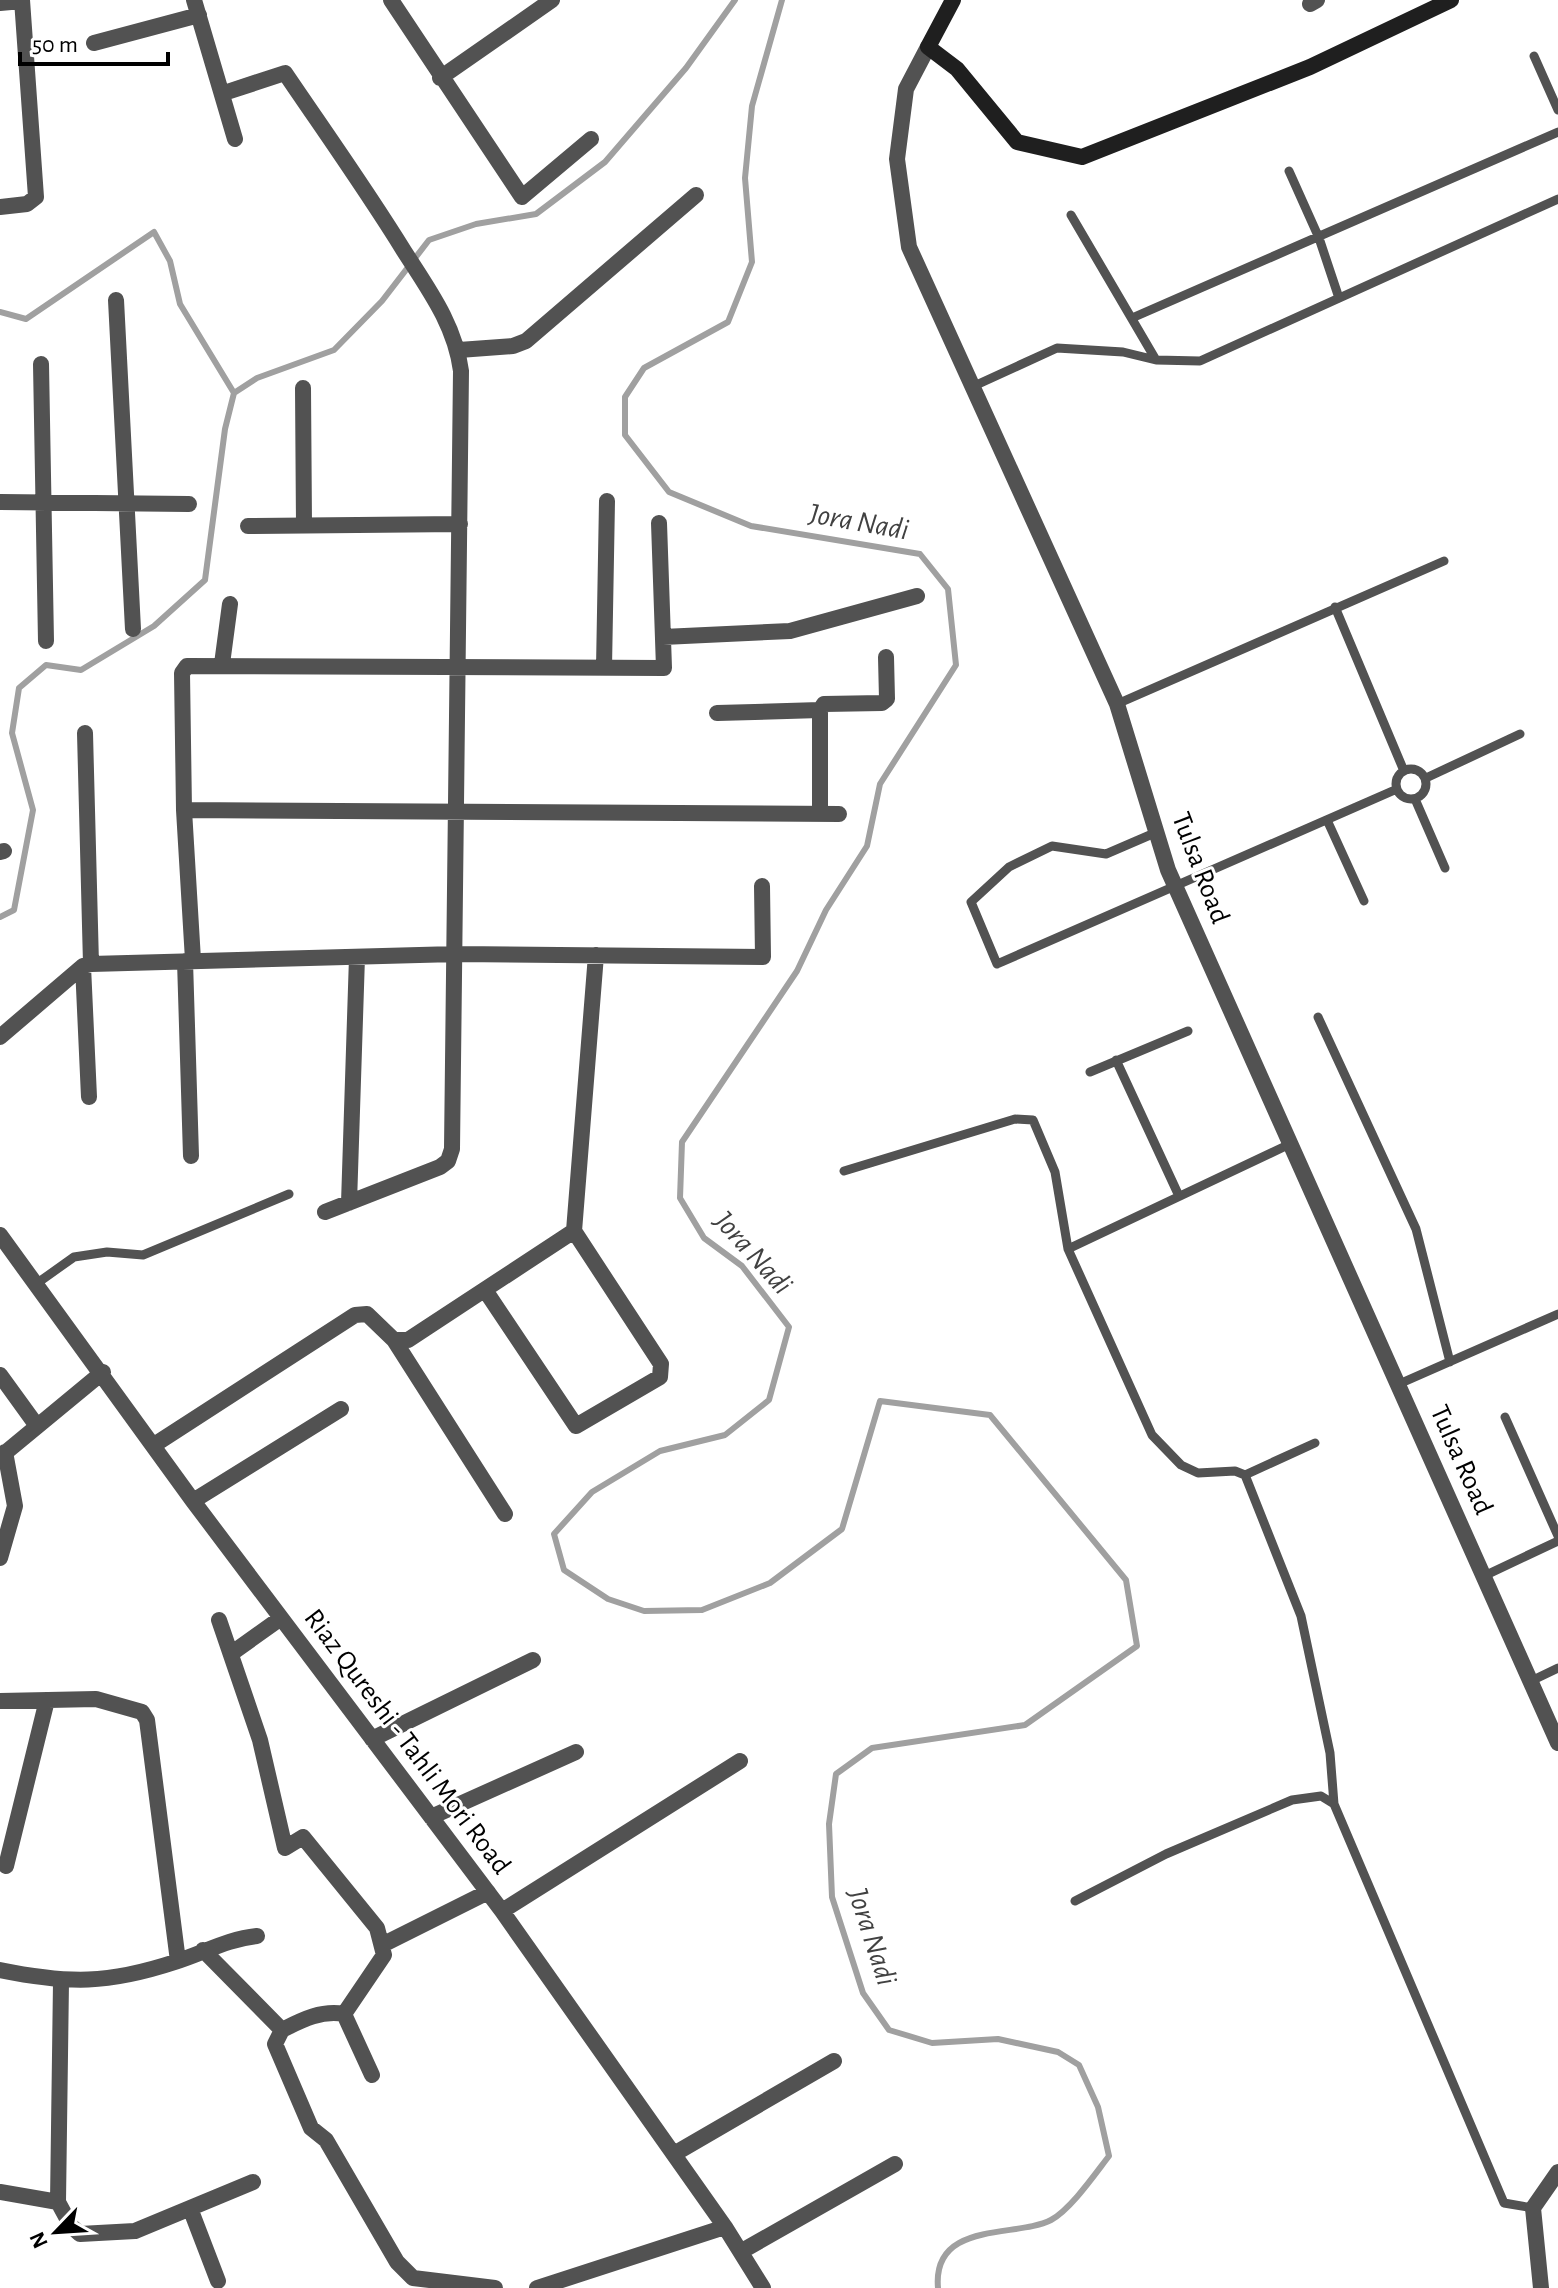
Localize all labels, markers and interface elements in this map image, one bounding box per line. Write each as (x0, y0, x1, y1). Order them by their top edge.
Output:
scale bar (20, 16, 168, 66)
text: 50 m (32, 33, 78, 57)
water label: Jora Nadi (806, 498, 911, 545)
street label: Tulsa Road (1166, 809, 1234, 927)
water label: Jora Nadi (708, 1205, 798, 1300)
street label: Tulsa Road (1425, 1401, 1497, 1519)
street label: Riaz Qureshi - Tahli Mori Road (298, 1604, 516, 1880)
water label: Jora Nadi (842, 1884, 902, 1989)
north arrow (16, 2192, 96, 2272)
text: N (26, 2228, 52, 2252)

